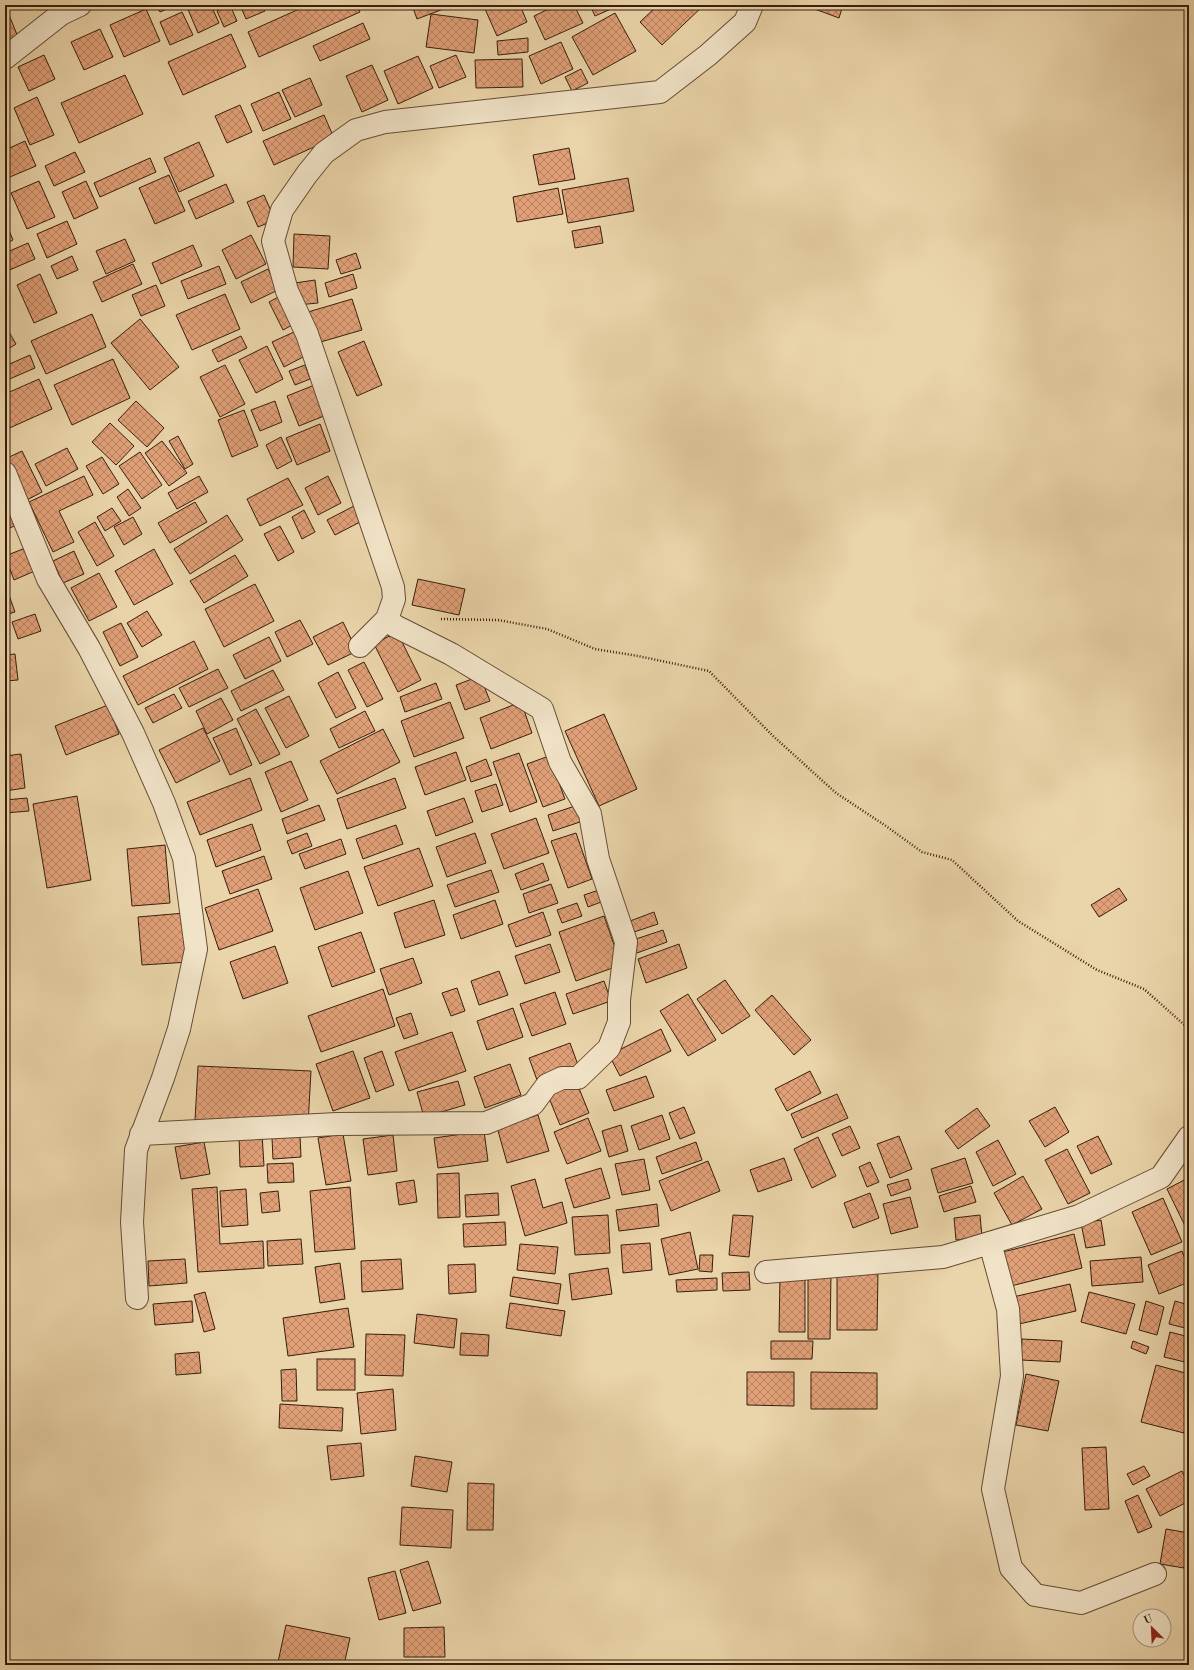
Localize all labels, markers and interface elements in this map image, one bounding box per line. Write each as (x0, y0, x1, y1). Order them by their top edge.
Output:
north arrow (1132, 1608, 1172, 1648)
text: U (1142, 1613, 1155, 1627)

